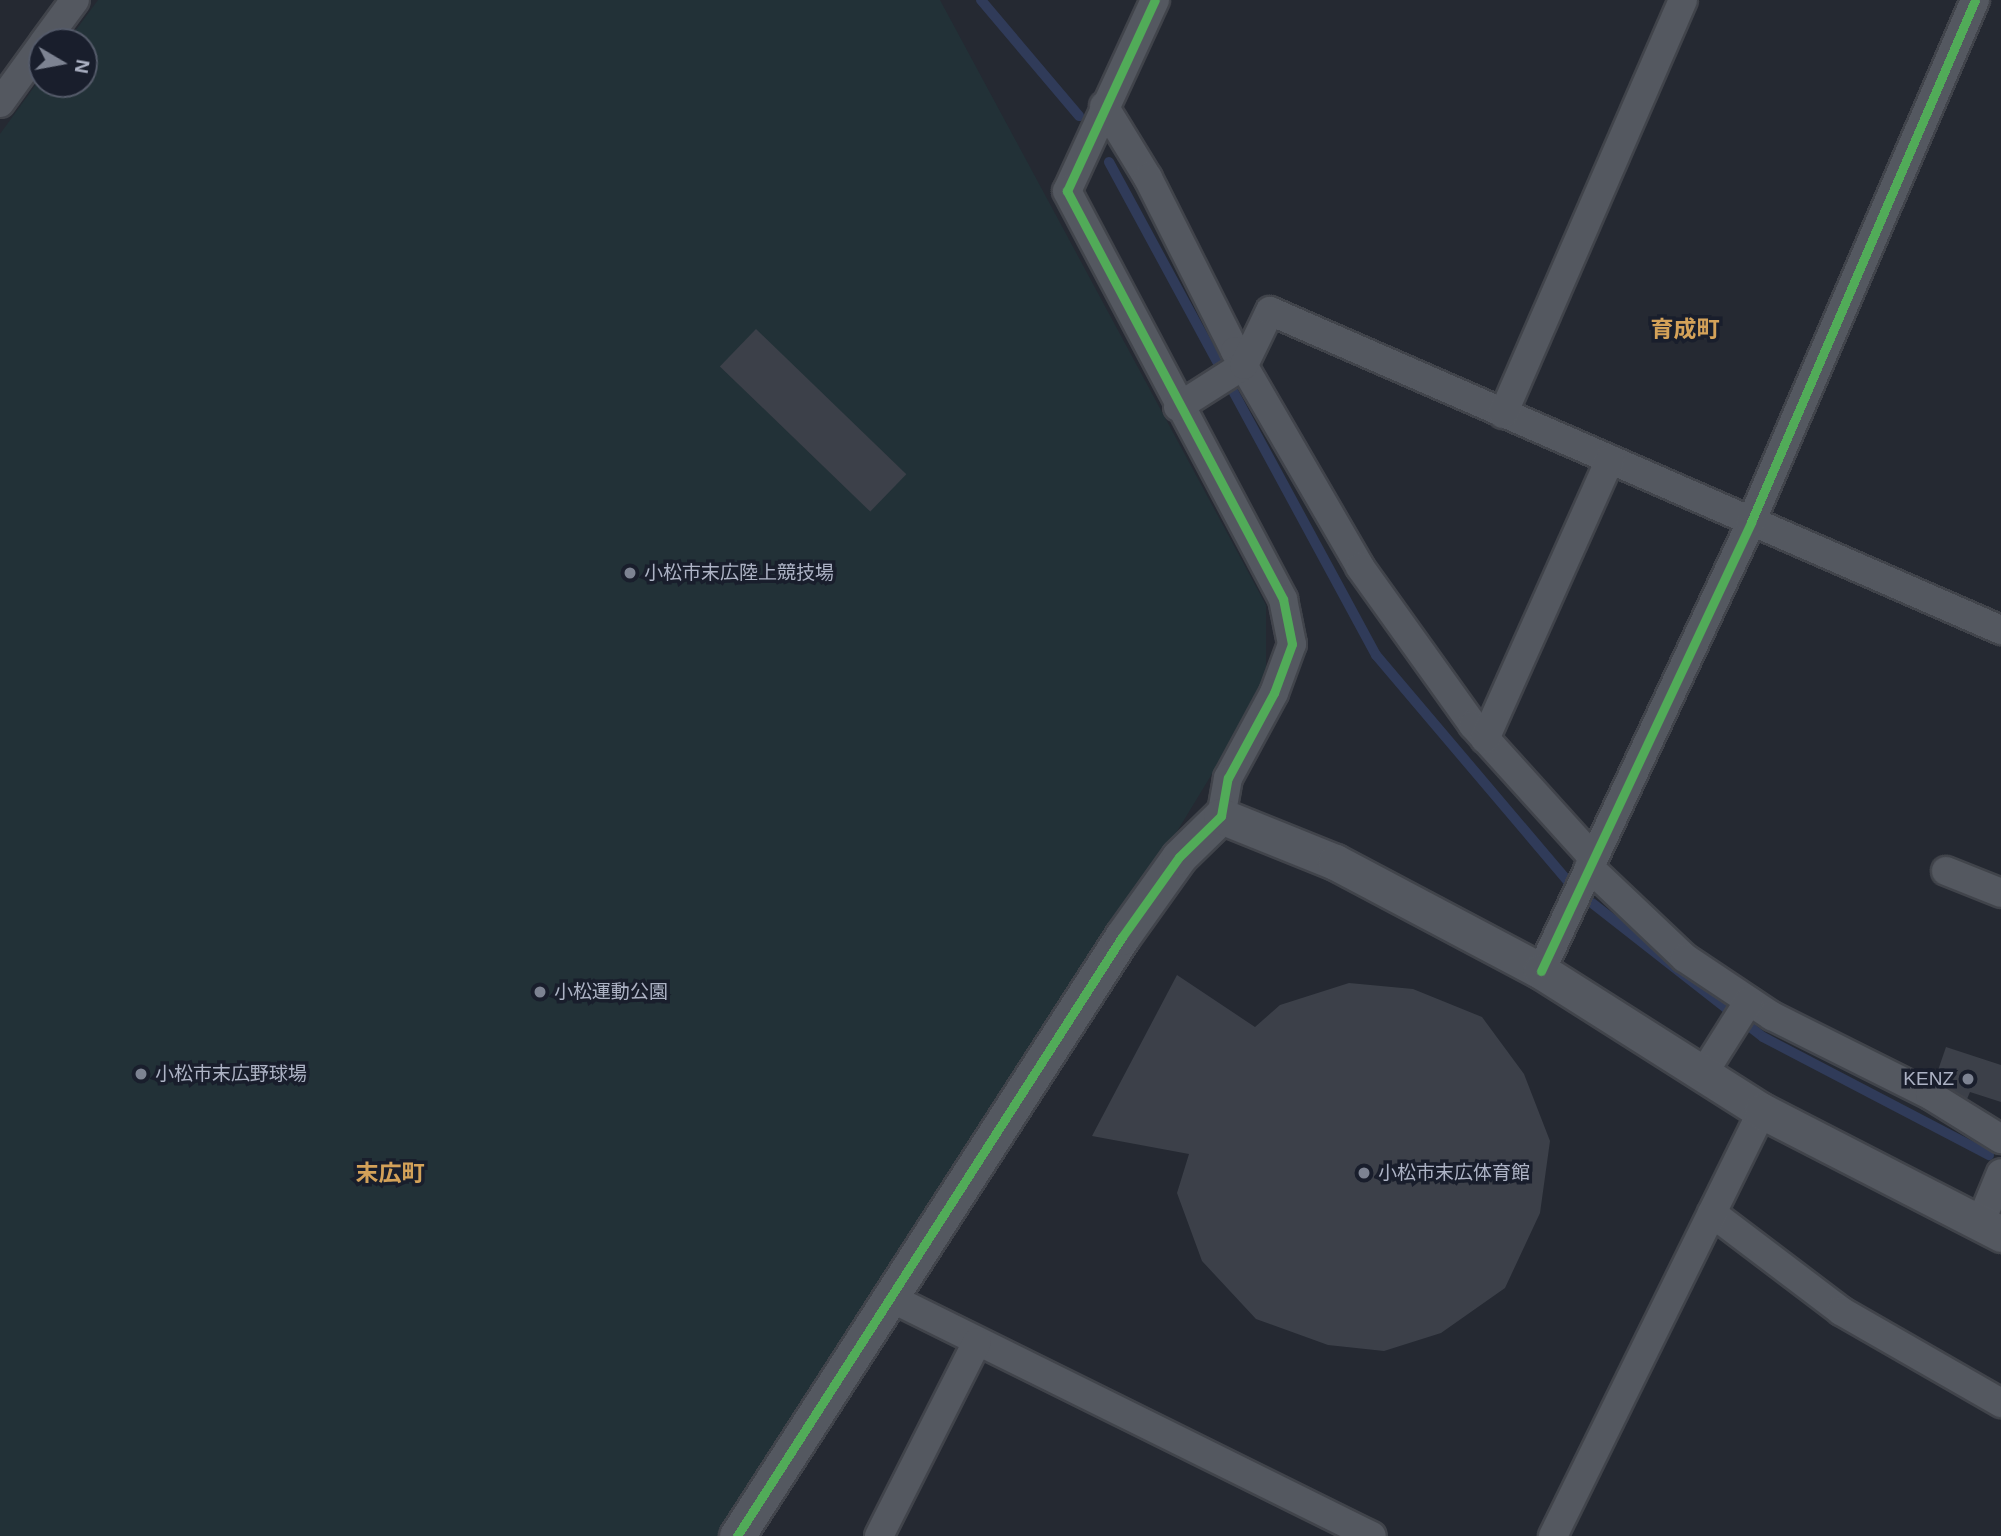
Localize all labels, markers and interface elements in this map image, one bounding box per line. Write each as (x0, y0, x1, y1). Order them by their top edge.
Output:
north arrow (28, 28, 98, 98)
text: N (71, 58, 94, 75)
district label: 育成町 (1651, 315, 1719, 343)
place label: 小松市末広陸上競技場 (644, 562, 834, 584)
marker: 小松市末広陸上競技場 (622, 565, 638, 581)
place label: 小松運動公園 (554, 981, 668, 1003)
marker: 小松運動公園 (532, 984, 548, 1000)
place label: 小松市末広野球場 (155, 1063, 307, 1085)
marker: 小松市末広野球場 (133, 1066, 149, 1082)
place label: KENZ (1903, 1068, 1954, 1090)
marker: KENZ (1960, 1071, 1976, 1087)
district label: 末広町 (356, 1159, 424, 1187)
place label: 小松市末広体育館 (1378, 1162, 1530, 1184)
marker: 小松市末広体育館 (1356, 1165, 1372, 1181)

